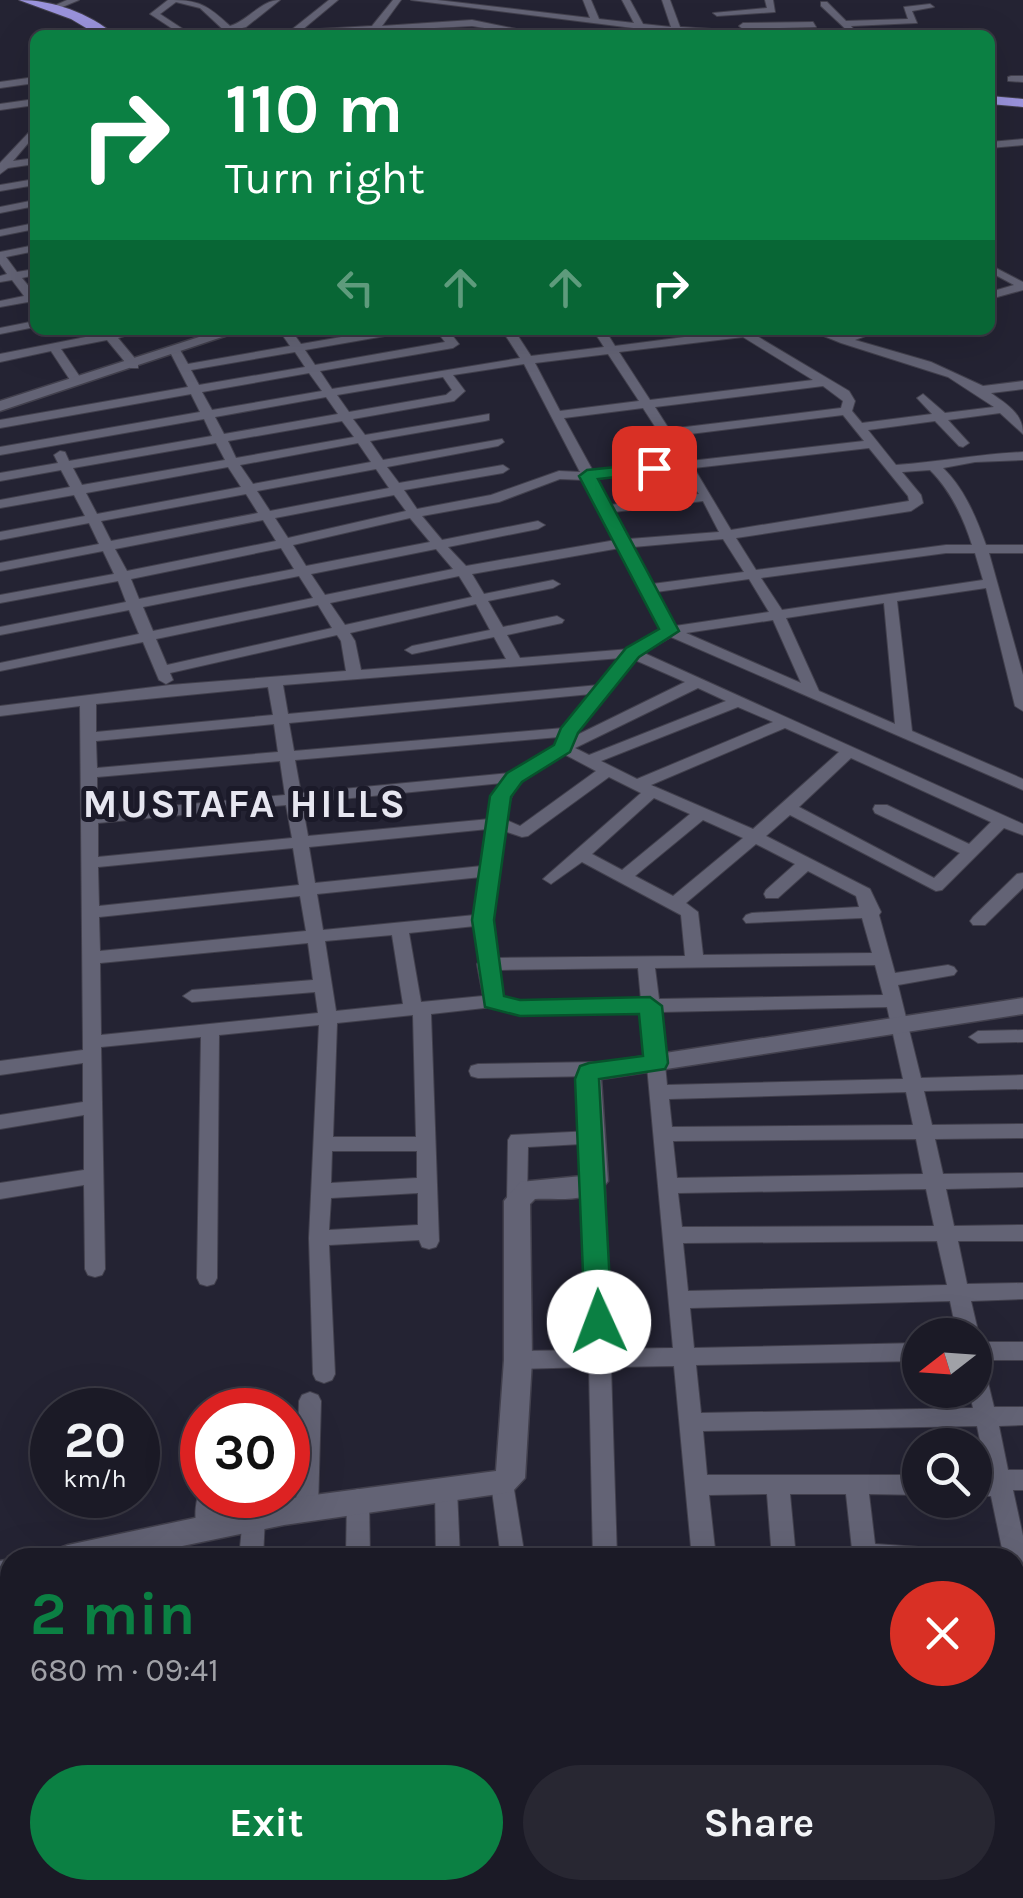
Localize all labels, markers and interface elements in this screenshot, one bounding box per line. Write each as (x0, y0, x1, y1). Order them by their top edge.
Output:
text: 110 m (225, 68, 403, 150)
icon: right (60, 70, 190, 200)
text: Turn right (225, 152, 425, 204)
icon: left (328, 260, 383, 315)
icon: ahead (433, 260, 488, 315)
icon: ahead (538, 260, 593, 315)
icon: right (643, 260, 698, 315)
pin (612, 426, 697, 511)
icon: arrive (627, 441, 682, 496)
district label: MUSTAFA HILLS (83, 780, 407, 827)
position arrow (547, 1270, 651, 1374)
north arrow (902, 1318, 992, 1408)
map controls (902, 1318, 992, 1518)
speed limit sign: 30 (180, 1388, 310, 1518)
text: 20 (64, 1411, 126, 1470)
button: search (902, 1428, 992, 1518)
text: km/h (63, 1464, 127, 1493)
text: 2 min (30, 1579, 195, 1649)
button: close (890, 1581, 995, 1686)
text: 680 m · 09:41 (30, 1652, 219, 1689)
button: Exit (30, 1765, 503, 1880)
button: Share (523, 1765, 995, 1880)

